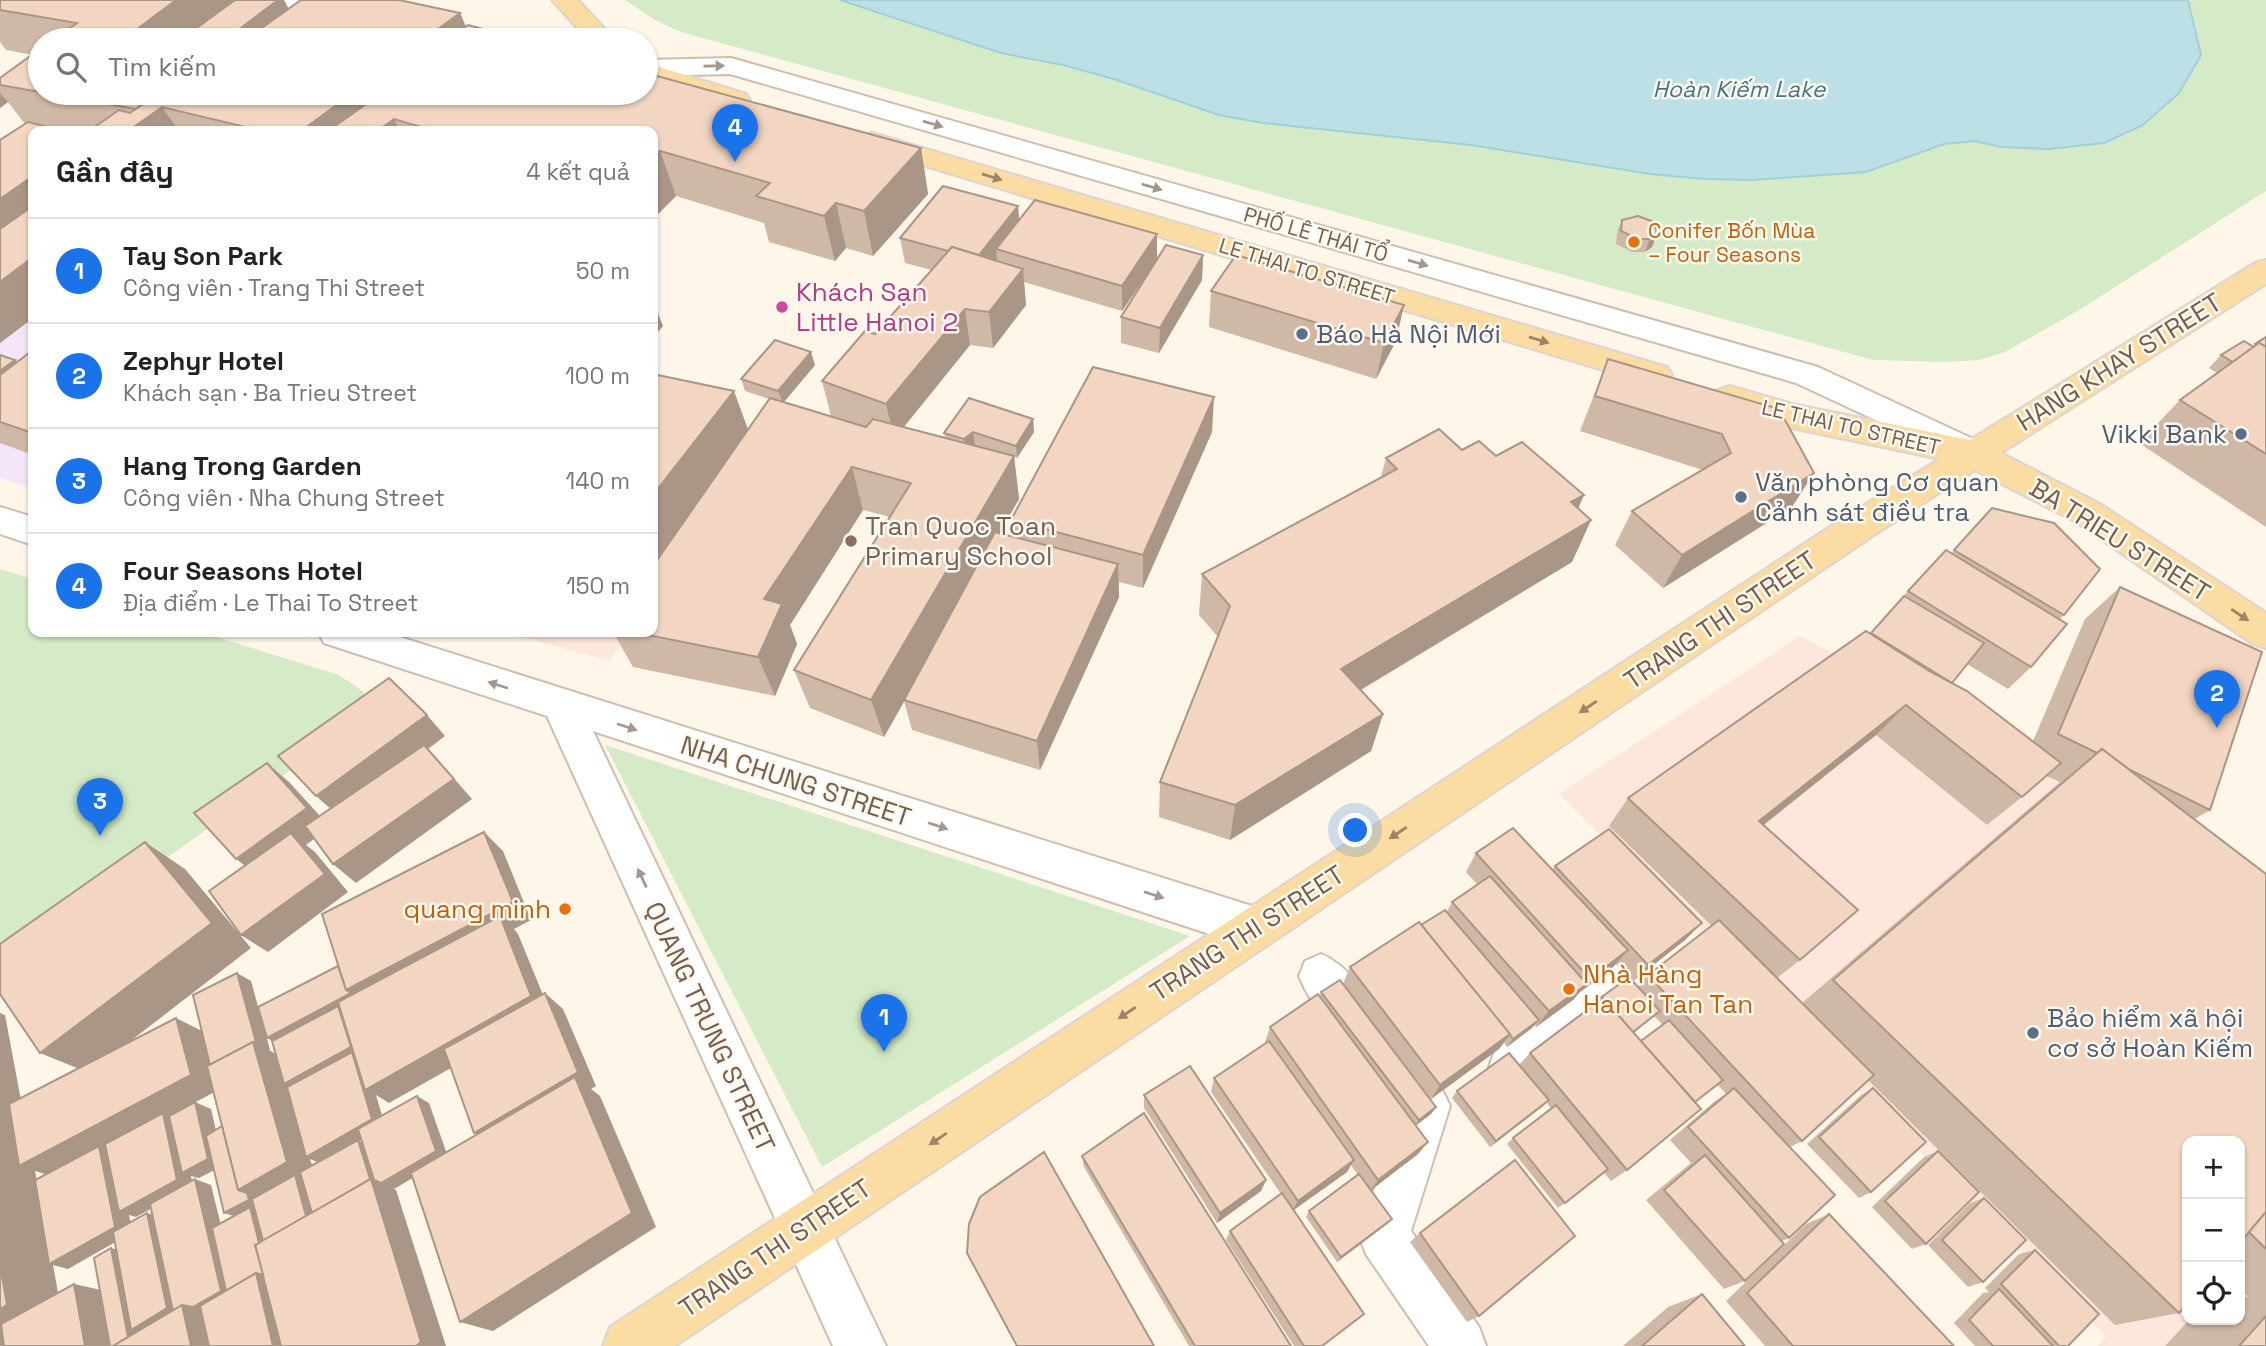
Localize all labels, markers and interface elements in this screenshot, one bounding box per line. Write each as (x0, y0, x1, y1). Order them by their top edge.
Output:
search box (28, 28, 658, 105)
icon: search (52, 48, 90, 86)
text: Tìm kiếm (108, 50, 217, 84)
one-way arrow (703, 60, 725, 72)
water label: Hoàn Kiếm Lake (1653, 74, 1827, 104)
pin: 4 (712, 104, 758, 162)
one-way arrow (923, 119, 944, 129)
text: Gần đây (56, 152, 174, 191)
text: 4 kết quả (526, 157, 630, 187)
one-way arrow (982, 172, 1003, 182)
one-way arrow (1142, 182, 1163, 192)
street label: PHỐ LÊ THÁI TỔ (1241, 198, 1392, 268)
place label: Conifer Bốn Mùa – Four Seasons (1648, 217, 1815, 268)
street label: LE THAI TO STREET (1216, 231, 1398, 311)
marker: Conifer Bốn Mùa – Four Seasons (1626, 234, 1642, 250)
text: Tay Son Park (123, 239, 283, 273)
text: 1 (74, 256, 84, 286)
text: 50 m (576, 256, 630, 286)
one-way arrow (1407, 259, 1428, 269)
text: Công viên · Trang Thi Street (123, 273, 425, 303)
place label: Khách Sạn Little Hanoi 2 (796, 275, 958, 339)
street label: HANG KHAY STREET (2010, 285, 2228, 439)
marker: Khách Sạn Little Hanoi 2 (774, 299, 790, 315)
place label: Báo Hà Nội Mới (1316, 317, 1501, 351)
marker: Báo Hà Nội Mới (1294, 326, 1310, 342)
one-way arrow (1528, 336, 1549, 346)
text: Zephyr Hotel (123, 344, 284, 378)
text: 2 (72, 361, 86, 391)
text: 100 m (565, 361, 630, 391)
text: Khách sạn · Ba Trieu Street (123, 378, 417, 408)
street label: LE THAI TO STREET (1759, 393, 1943, 461)
place label: Vikki Bank (2101, 417, 2227, 451)
marker: Vikki Bank (2233, 426, 2249, 442)
text: Hang Trong Garden (123, 449, 362, 483)
place label: Văn phòng Cơ quan Cảnh sát điều tra (1755, 465, 1999, 529)
text: 3 (72, 466, 86, 496)
text: 140 m (566, 466, 630, 496)
street label: BA TRIEU STREET (2023, 471, 2217, 609)
text: Công viên · Nha Chung Street (123, 483, 445, 513)
marker: Văn phòng Cơ quan Cảnh sát điều tra (1733, 489, 1749, 505)
place label: Tran Quoc Toan Primary School (865, 509, 1056, 573)
marker: Tran Quoc Toan Primary School (843, 533, 859, 549)
street label: TRANG THI STREET (1617, 543, 1823, 697)
text: Four Seasons Hotel (123, 554, 363, 588)
text: 4 (72, 571, 86, 601)
text: 150 m (566, 571, 630, 601)
text: Địa điểm · Le Thai To Street (123, 588, 418, 618)
one-way arrow (2230, 608, 2249, 621)
pin: 2 (2194, 670, 2240, 728)
one-way arrow (487, 679, 508, 690)
one-way arrow (1578, 701, 1598, 714)
one-way arrow (617, 723, 638, 733)
street label: NHA CHUNG STREET (676, 728, 916, 834)
pin: 3 (77, 778, 123, 836)
your location (1338, 813, 1372, 847)
one-way arrow (927, 821, 948, 832)
one-way arrow (1389, 826, 1408, 839)
street label: TRANG THI STREET (1143, 857, 1351, 1009)
one-way arrow (636, 868, 647, 888)
one-way arrow (1144, 890, 1165, 901)
place label: quang minh (403, 892, 551, 926)
street label: QUANG TRUNG STREET (637, 896, 783, 1158)
marker: quang minh (557, 901, 573, 917)
place label: Nhà Hàng Hanoi Tan Tan (1583, 957, 1753, 1021)
marker: Nhà Hàng Hanoi Tan Tan (1561, 981, 1577, 997)
pin: 1 (861, 994, 907, 1052)
place label: Bảo hiểm xã hội cơ sở Hoàn Kiếm (2047, 1001, 2253, 1065)
one-way arrow (1118, 1006, 1136, 1020)
marker: Bảo hiểm xã hội cơ sở Hoàn Kiếm (2025, 1025, 2041, 1041)
one-way arrow (928, 1132, 947, 1145)
map controls (2182, 1136, 2245, 1325)
button: + (2182, 1136, 2245, 1199)
street label: TRANG THI STREET (672, 1171, 878, 1325)
button: − (2182, 1199, 2245, 1262)
button: locate (2182, 1262, 2245, 1325)

